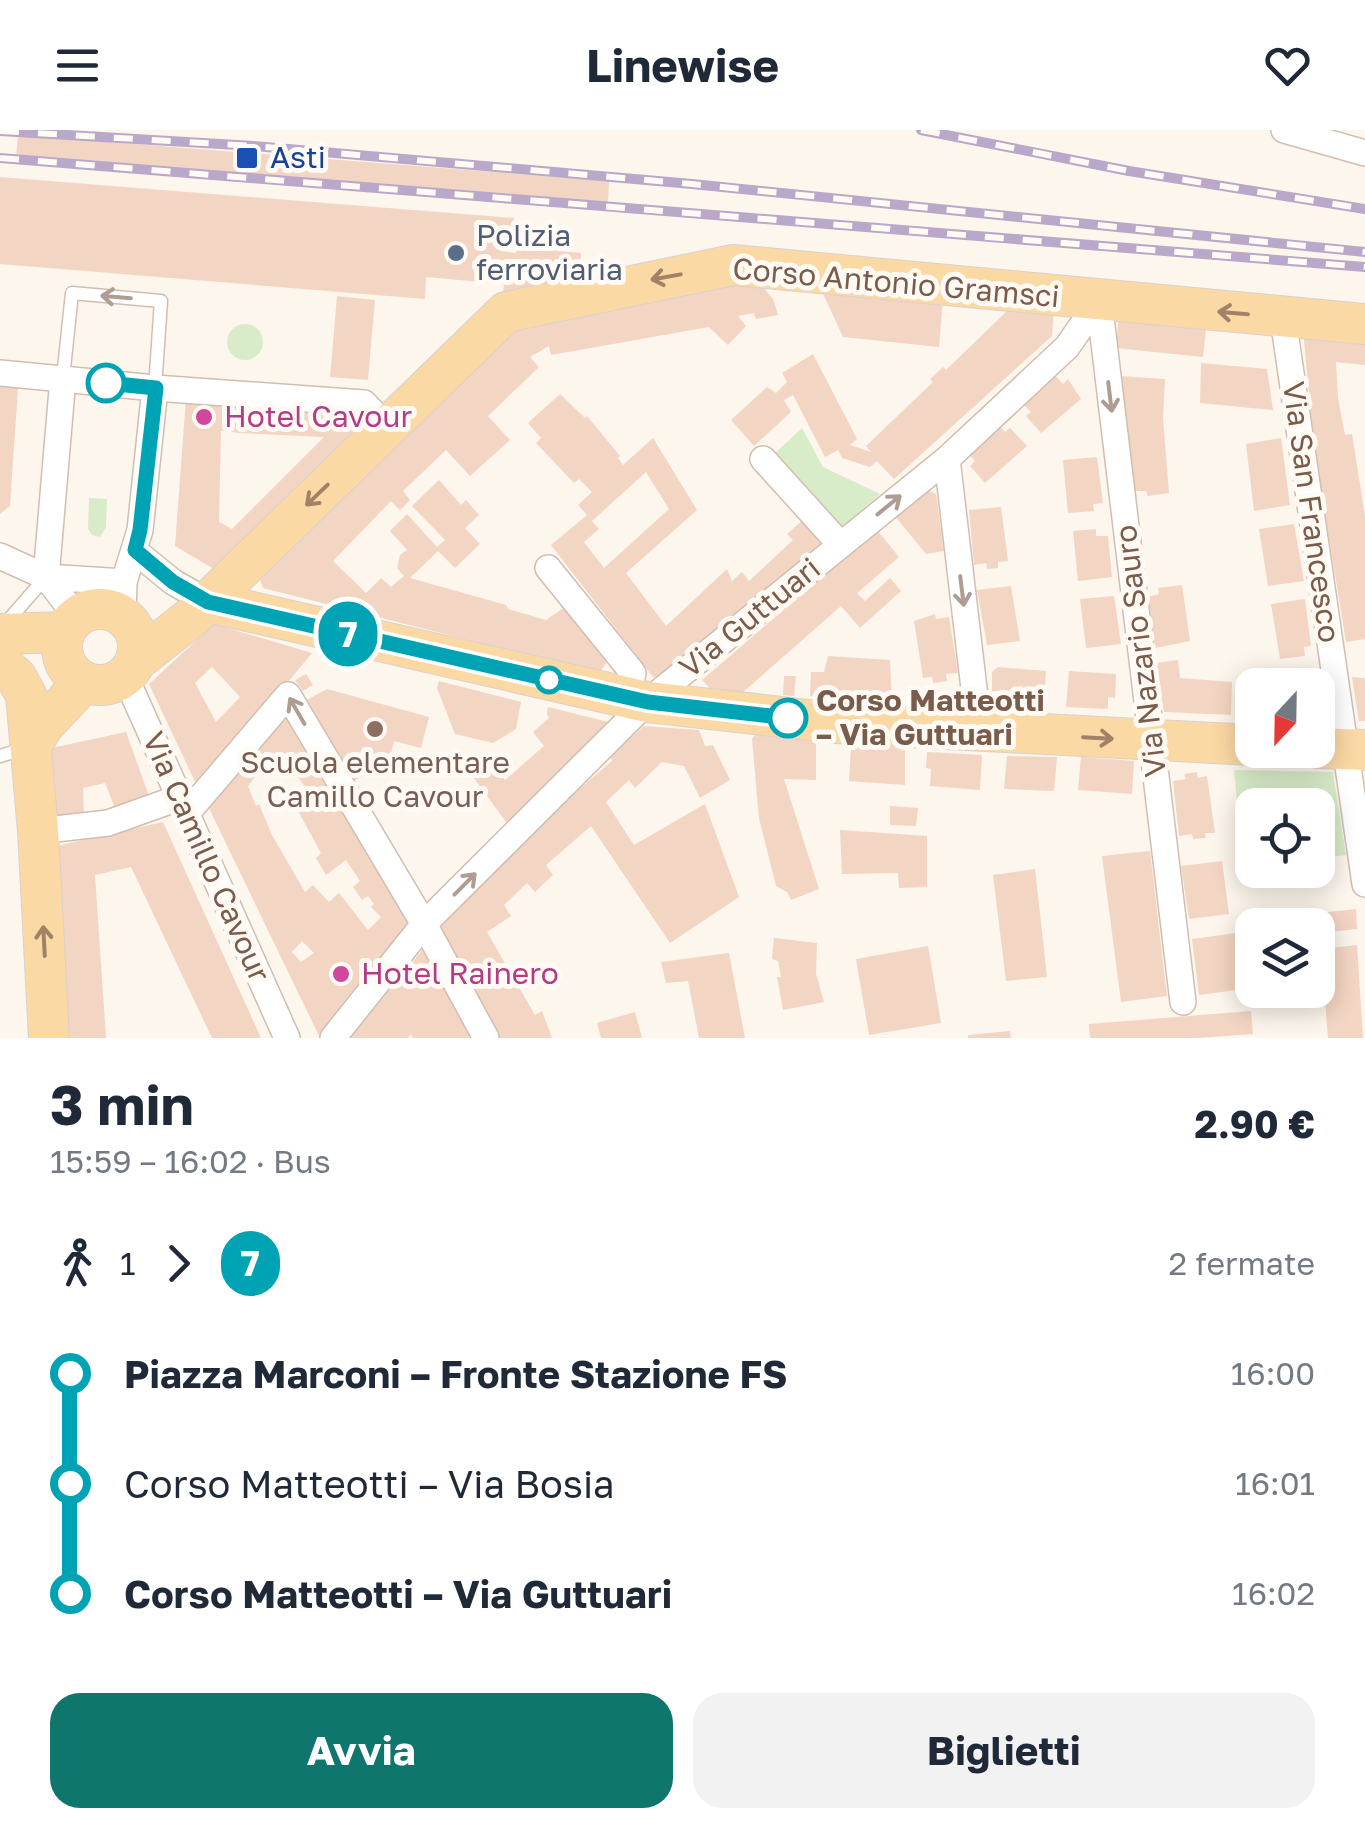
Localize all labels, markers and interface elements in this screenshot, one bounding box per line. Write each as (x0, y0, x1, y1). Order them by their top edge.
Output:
icon: menu (50, 38, 105, 93)
text: Linewise (586, 38, 779, 92)
icon: heart (1260, 38, 1315, 93)
place label: Asti (270, 139, 326, 175)
marker: Asti (234, 145, 260, 171)
place label: Polizia ferroviaria (476, 217, 623, 287)
marker: Polizia ferroviaria (445, 242, 467, 264)
street label: Corso Antonio Gramsci (731, 250, 1061, 314)
one-way arrow (651, 268, 683, 287)
one-way arrow (101, 287, 133, 306)
one-way arrow (1217, 304, 1250, 323)
unlabelled marker (87, 364, 125, 402)
street label: Via San Francesco (1276, 379, 1348, 645)
one-way arrow (1102, 381, 1120, 413)
place label: Hotel Cavour (224, 398, 412, 434)
marker: Hotel Cavour (193, 406, 215, 428)
one-way arrow (306, 483, 330, 507)
one-way arrow (876, 494, 902, 516)
street label: Via Nazario Sauro (1107, 523, 1173, 779)
street label: Via Guttuari (672, 550, 827, 685)
one-way arrow (953, 574, 972, 606)
line badge: 7 (316, 602, 380, 666)
text: 7 (338, 613, 358, 655)
unlabelled marker (536, 667, 562, 693)
north arrow (1235, 668, 1335, 768)
map controls (1235, 668, 1335, 1008)
place label: Corso Matteotti – Via Guttuari (816, 682, 1045, 752)
one-way arrow (287, 697, 307, 726)
marker: Corso Matteotti – Via Guttuari (769, 699, 807, 737)
marker: Scuola elementare Camillo Cavour (364, 718, 386, 740)
street label: Via Camillo Cavour (136, 726, 278, 987)
one-way arrow (1081, 729, 1113, 748)
place label: Scuola elementare Camillo Cavour (240, 744, 510, 814)
button: locate (1235, 788, 1335, 888)
one-way arrow (452, 873, 476, 897)
button: layers (1235, 908, 1335, 1008)
one-way arrow (34, 925, 53, 957)
place label: Hotel Rainero (361, 955, 559, 991)
marker: Hotel Rainero (330, 963, 352, 985)
text: 3 min (50, 1071, 194, 1137)
text: 2.90 € (1195, 1101, 1315, 1146)
text: 15:59 – 16:02 · Bus (50, 1142, 331, 1180)
icon: walk (50, 1236, 105, 1291)
icon: forward (151, 1236, 206, 1291)
text: 7 (241, 1242, 260, 1284)
text: 1 (120, 1244, 136, 1282)
text: 2 fermate (1169, 1244, 1315, 1282)
text: Piazza Marconi – Fronte Stazione FS (124, 1351, 788, 1396)
text: 16:00 (1231, 1354, 1315, 1392)
text: Corso Matteotti – Via Bosia (124, 1461, 615, 1506)
text: 16:01 (1235, 1464, 1315, 1502)
text: Corso Matteotti – Via Guttuari (124, 1571, 672, 1616)
text: 16:02 (1232, 1574, 1315, 1612)
button: Avvia (50, 1693, 673, 1808)
button: Biglietti (693, 1693, 1315, 1808)

